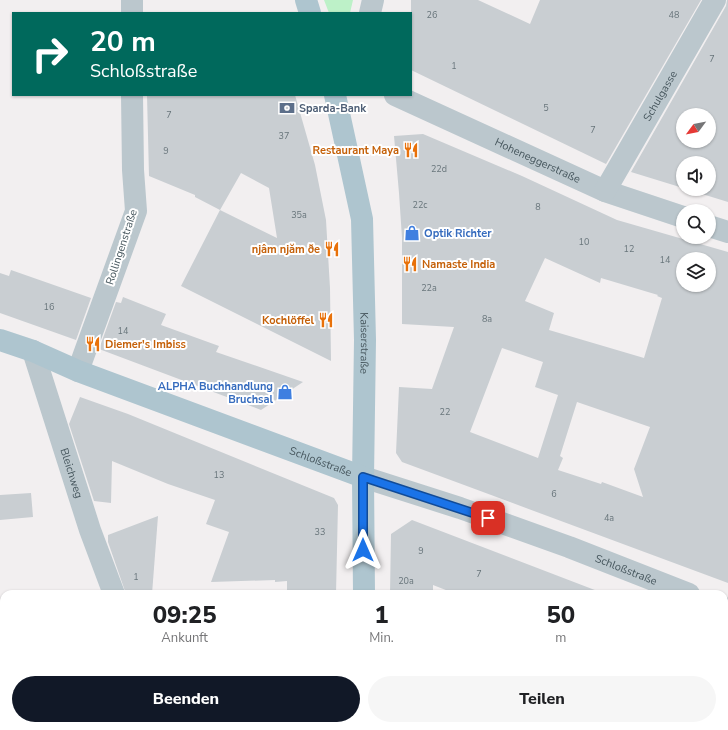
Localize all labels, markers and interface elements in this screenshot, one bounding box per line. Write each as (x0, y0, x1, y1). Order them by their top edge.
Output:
house number: 26 (427, 9, 437, 21)
house number: 48 (669, 9, 679, 21)
text: 20 m (90, 23, 156, 61)
icon: right (24, 28, 76, 80)
house number: 7 (709, 53, 715, 65)
text: Schloßstraße (90, 59, 197, 83)
house number: 1 (451, 60, 457, 72)
street label: Schulgasse (640, 68, 681, 124)
bank icon: Sparda-Bank (278, 99, 296, 117)
place label: Sparda-Bank (299, 101, 367, 116)
house number: 5 (543, 102, 549, 114)
north arrow (676, 108, 716, 148)
map controls (676, 108, 716, 292)
house number: 7 (166, 109, 172, 121)
house number: 7 (590, 124, 596, 136)
house number: 37 (279, 130, 289, 142)
street label: Hoheneggerstraße (492, 135, 583, 187)
restaurant icon: Restaurant Maya (402, 141, 420, 159)
place label: Restaurant Maya (313, 143, 399, 158)
house number: 9 (163, 145, 169, 157)
button: sound (676, 156, 716, 196)
house number: 22d (431, 163, 447, 175)
house number: 22c (413, 199, 427, 211)
house number: 8 (535, 201, 541, 213)
button: search (676, 204, 716, 244)
street label: Rollingenstraße (102, 207, 141, 287)
house number: 35a (291, 209, 307, 221)
shop icon: Optik Richter (403, 224, 421, 242)
place label: Optik Richter (424, 226, 492, 241)
house number: 10 (579, 236, 589, 248)
restaurant icon: njâm njăm ðe (323, 240, 341, 258)
place label: njâm njăm ðe (252, 242, 320, 257)
house number: 12 (624, 243, 634, 255)
button: layers (676, 252, 716, 292)
house number: 14 (660, 254, 671, 266)
restaurant icon: Namaste India (401, 255, 419, 273)
place label: Namaste India (422, 257, 495, 272)
house number: 22a (421, 282, 437, 294)
house number: 16 (44, 301, 54, 313)
restaurant icon: Kochlöffel (317, 311, 335, 329)
street label: Kaiserstraße (356, 312, 372, 374)
place label: Kochlöffel (262, 313, 314, 328)
house number: 8a (482, 313, 492, 325)
house number: 14 (118, 325, 129, 337)
restaurant icon: Diemer's Imbiss (84, 335, 102, 353)
place label: Diemer's Imbiss (105, 337, 186, 352)
place label: ALPHA Buchhandlung Bruchsal (158, 379, 273, 407)
shop icon: ALPHA Buchhandlung Bruchsal (276, 383, 294, 401)
house number: 22 (440, 406, 450, 418)
street label: Schloßstraße (287, 443, 354, 480)
street label: Bleichweg (56, 446, 86, 500)
house number: 13 (214, 469, 224, 481)
house number: 6 (551, 488, 557, 500)
pin (471, 501, 505, 535)
icon: arrive (477, 507, 499, 529)
house number: 4a (604, 512, 614, 524)
house number: 33 (315, 526, 325, 538)
position arrow (342, 529, 384, 571)
house number: 9 (418, 545, 424, 557)
street label: Schloßstraße (593, 551, 659, 589)
house number: 7 (476, 568, 482, 580)
house number: 1 (133, 571, 139, 583)
house number: 20a (398, 575, 414, 587)
text: 09:25 (153, 599, 217, 631)
text: 1 (374, 599, 389, 631)
text: 50 (546, 599, 575, 631)
text: Ankunft (161, 629, 208, 647)
text: Min. (369, 629, 394, 647)
text: m (555, 629, 566, 647)
button: Beenden (12, 676, 360, 722)
button: Teilen (368, 676, 716, 722)

